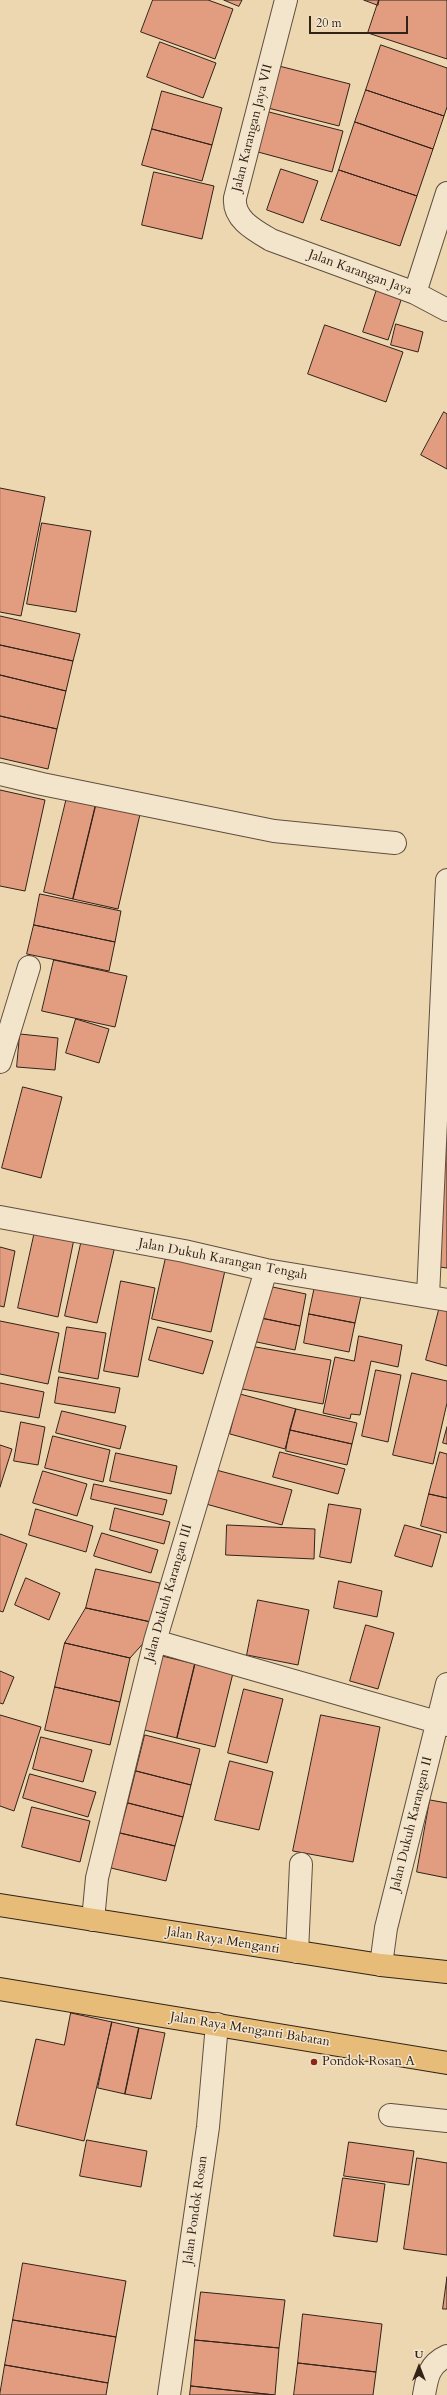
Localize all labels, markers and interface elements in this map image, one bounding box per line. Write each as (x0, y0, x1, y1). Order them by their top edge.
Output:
scale bar (311, 8, 410, 34)
text: 20 m (316, 15, 342, 31)
street label: Jalan Karangan Jaya VII (230, 63, 276, 193)
street label: Jalan Karangan Jaya (306, 247, 414, 299)
street label: Jalan Dukuh Karangan Tengah (137, 1236, 309, 1284)
street label: Jalan Dukuh Karangan III (142, 1522, 196, 1664)
street label: Jalan Dukuh Karangan II (388, 1755, 436, 1893)
street label: Jalan Raya Menganti (165, 1924, 281, 1958)
street label: Jalan Raya Menganti Babatan (169, 2010, 331, 2050)
place label: Pondok Rosan A (322, 2054, 415, 2070)
marker: Pondok Rosan A (309, 2057, 319, 2067)
street label: Jalan Pondok Rosan (181, 2155, 211, 2265)
north arrow (399, 2347, 439, 2387)
text: U (415, 2347, 423, 2362)

